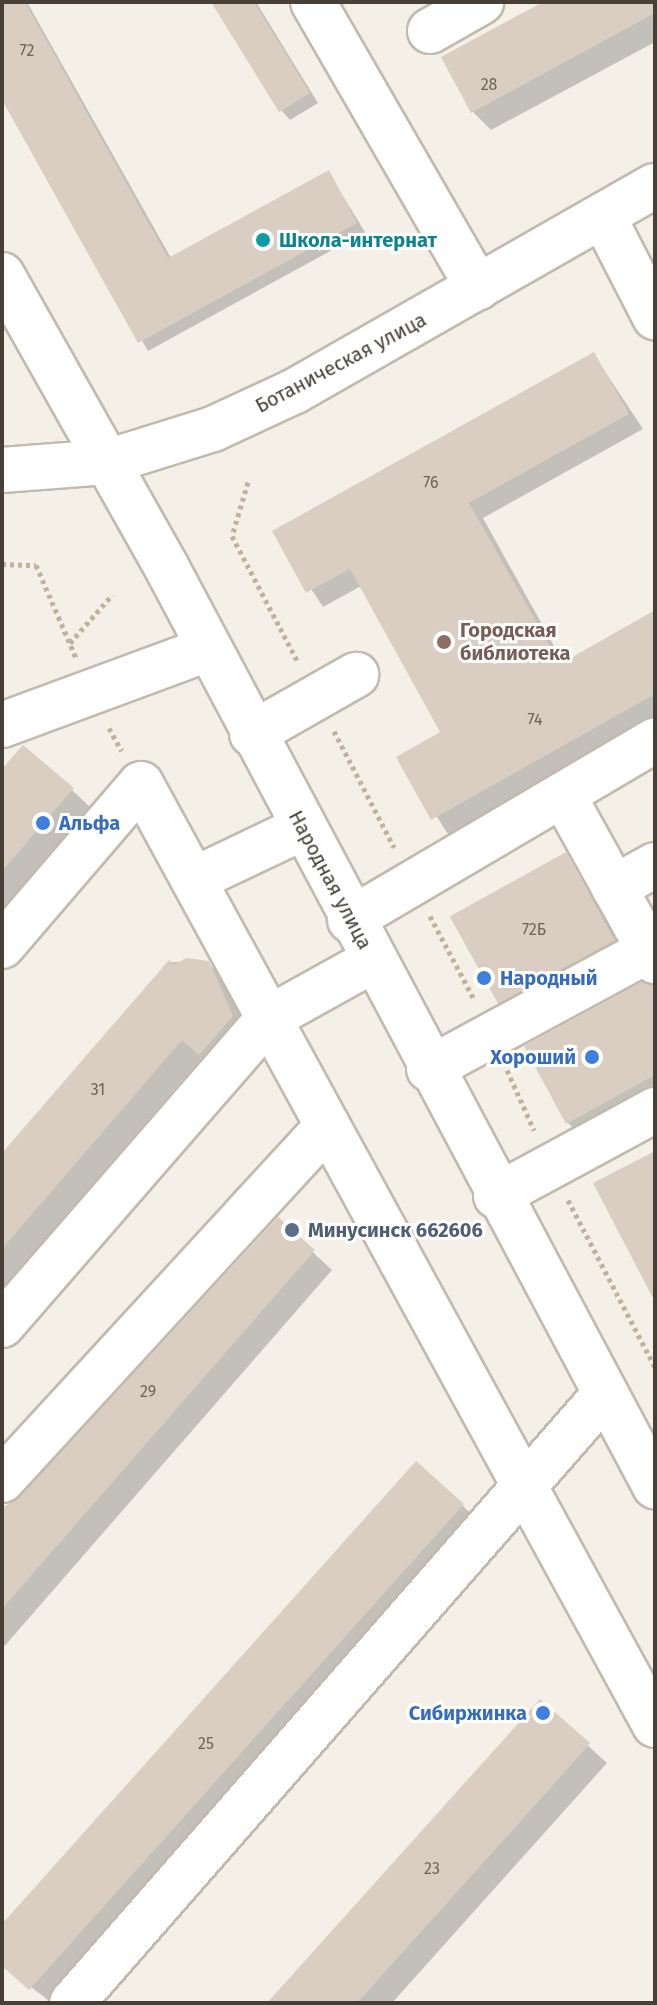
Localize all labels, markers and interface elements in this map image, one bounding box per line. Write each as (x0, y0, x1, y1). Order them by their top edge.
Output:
house number: 72 (20, 41, 34, 61)
house number: 28 (481, 75, 497, 95)
place label: Школа-интернат (279, 228, 437, 252)
marker: Школа-интернат (254, 231, 272, 249)
street label: Ботаническая улица (251, 308, 431, 418)
house number: 76 (423, 473, 439, 493)
place label: Городская библиотека (460, 618, 571, 665)
marker: Городская библиотека (435, 633, 453, 651)
house number: 74 (528, 710, 542, 730)
street label: Народная улица (283, 806, 377, 954)
place label: Альфа (59, 811, 120, 835)
marker: Альфа (34, 814, 52, 832)
house number: 72Б (522, 920, 546, 940)
place label: Народный (500, 966, 598, 990)
marker: Народный (475, 969, 493, 987)
place label: Хороший (490, 1045, 576, 1069)
marker: Хороший (583, 1048, 601, 1066)
house number: 31 (91, 1080, 105, 1100)
place label: Минусинск 662606 (308, 1218, 483, 1242)
marker: Минусинск 662606 (283, 1221, 301, 1239)
house number: 29 (140, 1382, 156, 1402)
place label: Сибиржинка (409, 1701, 527, 1725)
marker: Сибиржинка (534, 1704, 552, 1722)
house number: 25 (198, 1734, 214, 1754)
house number: 23 (424, 1859, 440, 1879)

